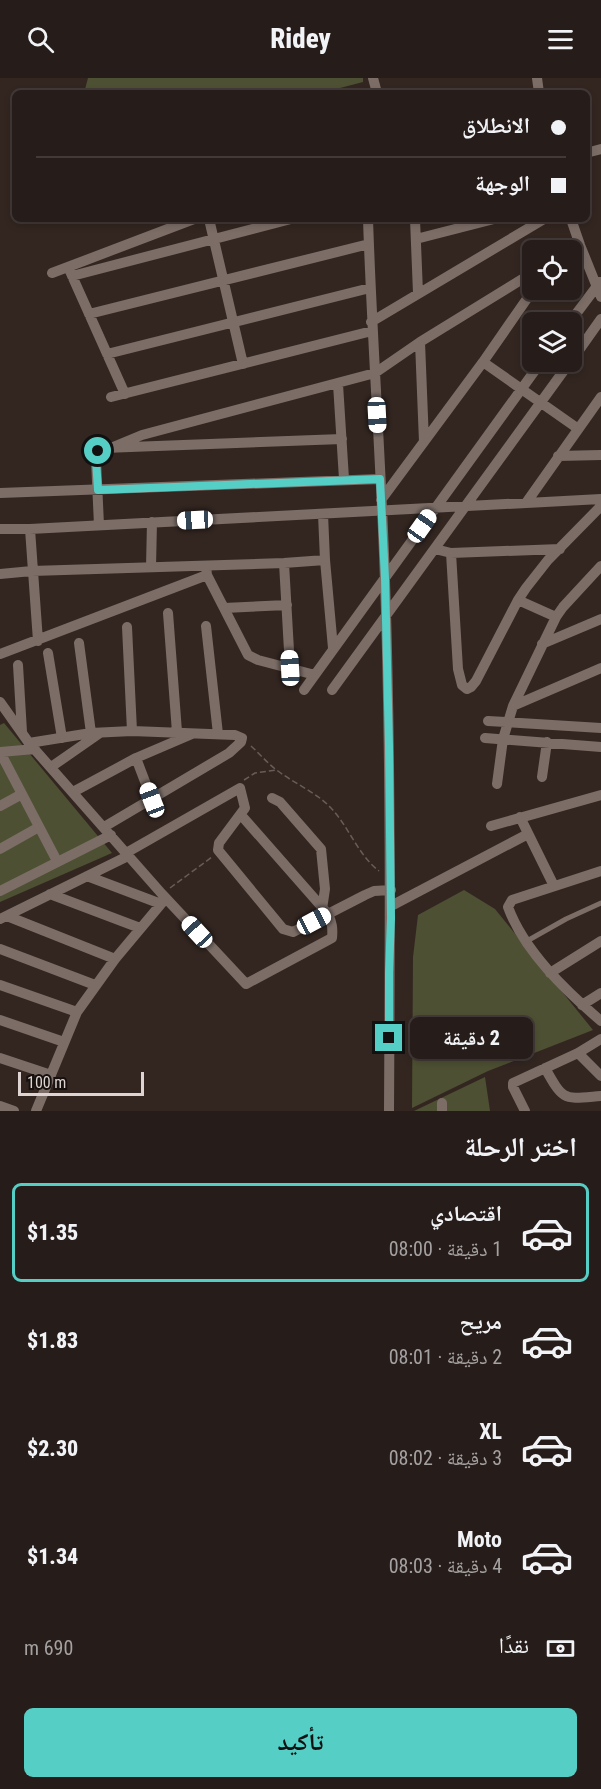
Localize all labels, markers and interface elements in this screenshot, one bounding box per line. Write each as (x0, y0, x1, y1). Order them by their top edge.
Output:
icon: search (24, 23, 57, 56)
text: Ridey (270, 23, 331, 55)
icon: menu (544, 23, 577, 56)
text: الانطلاق (462, 113, 530, 138)
text: الوجهة (475, 171, 530, 196)
map controls (522, 240, 582, 372)
button: locate (522, 240, 582, 300)
button: layers (522, 312, 582, 372)
car (367, 397, 387, 433)
route start (84, 437, 111, 464)
car (404, 506, 440, 546)
car (177, 510, 213, 530)
car (280, 650, 300, 686)
car (137, 780, 167, 820)
car (294, 905, 334, 937)
car (178, 913, 216, 951)
callout: 2 دقيقة (410, 1017, 533, 1059)
route end (375, 1024, 402, 1051)
text: 2 دقيقة (443, 1026, 500, 1050)
scale bar (18, 1069, 144, 1097)
text: 100 m (27, 1073, 66, 1092)
text: اختر الرحلة (464, 1131, 577, 1163)
text: اقتصادي (430, 1201, 502, 1226)
icon: car (520, 1206, 574, 1260)
text: $1.35 (27, 1220, 78, 1245)
text: 1 دقيقة · 08:00 (389, 1237, 502, 1261)
text: مريح (459, 1309, 502, 1334)
icon: car (520, 1314, 574, 1368)
text: $1.83 (27, 1328, 78, 1353)
text: 2 دقيقة · 08:01 (389, 1345, 502, 1369)
text: XL (479, 1419, 502, 1444)
icon: car (520, 1422, 574, 1476)
text: $2.30 (27, 1436, 78, 1461)
text: 3 دقيقة · 08:02 (389, 1446, 502, 1470)
text: Moto (457, 1527, 502, 1552)
icon: car (520, 1530, 574, 1584)
text: $1.34 (27, 1544, 78, 1569)
text: 4 دقيقة · 08:03 (389, 1554, 502, 1578)
icon: cash (544, 1632, 577, 1665)
text: نقدًا (499, 1633, 529, 1658)
text: 690 m (24, 1636, 73, 1660)
button: تأكيد (24, 1708, 577, 1777)

